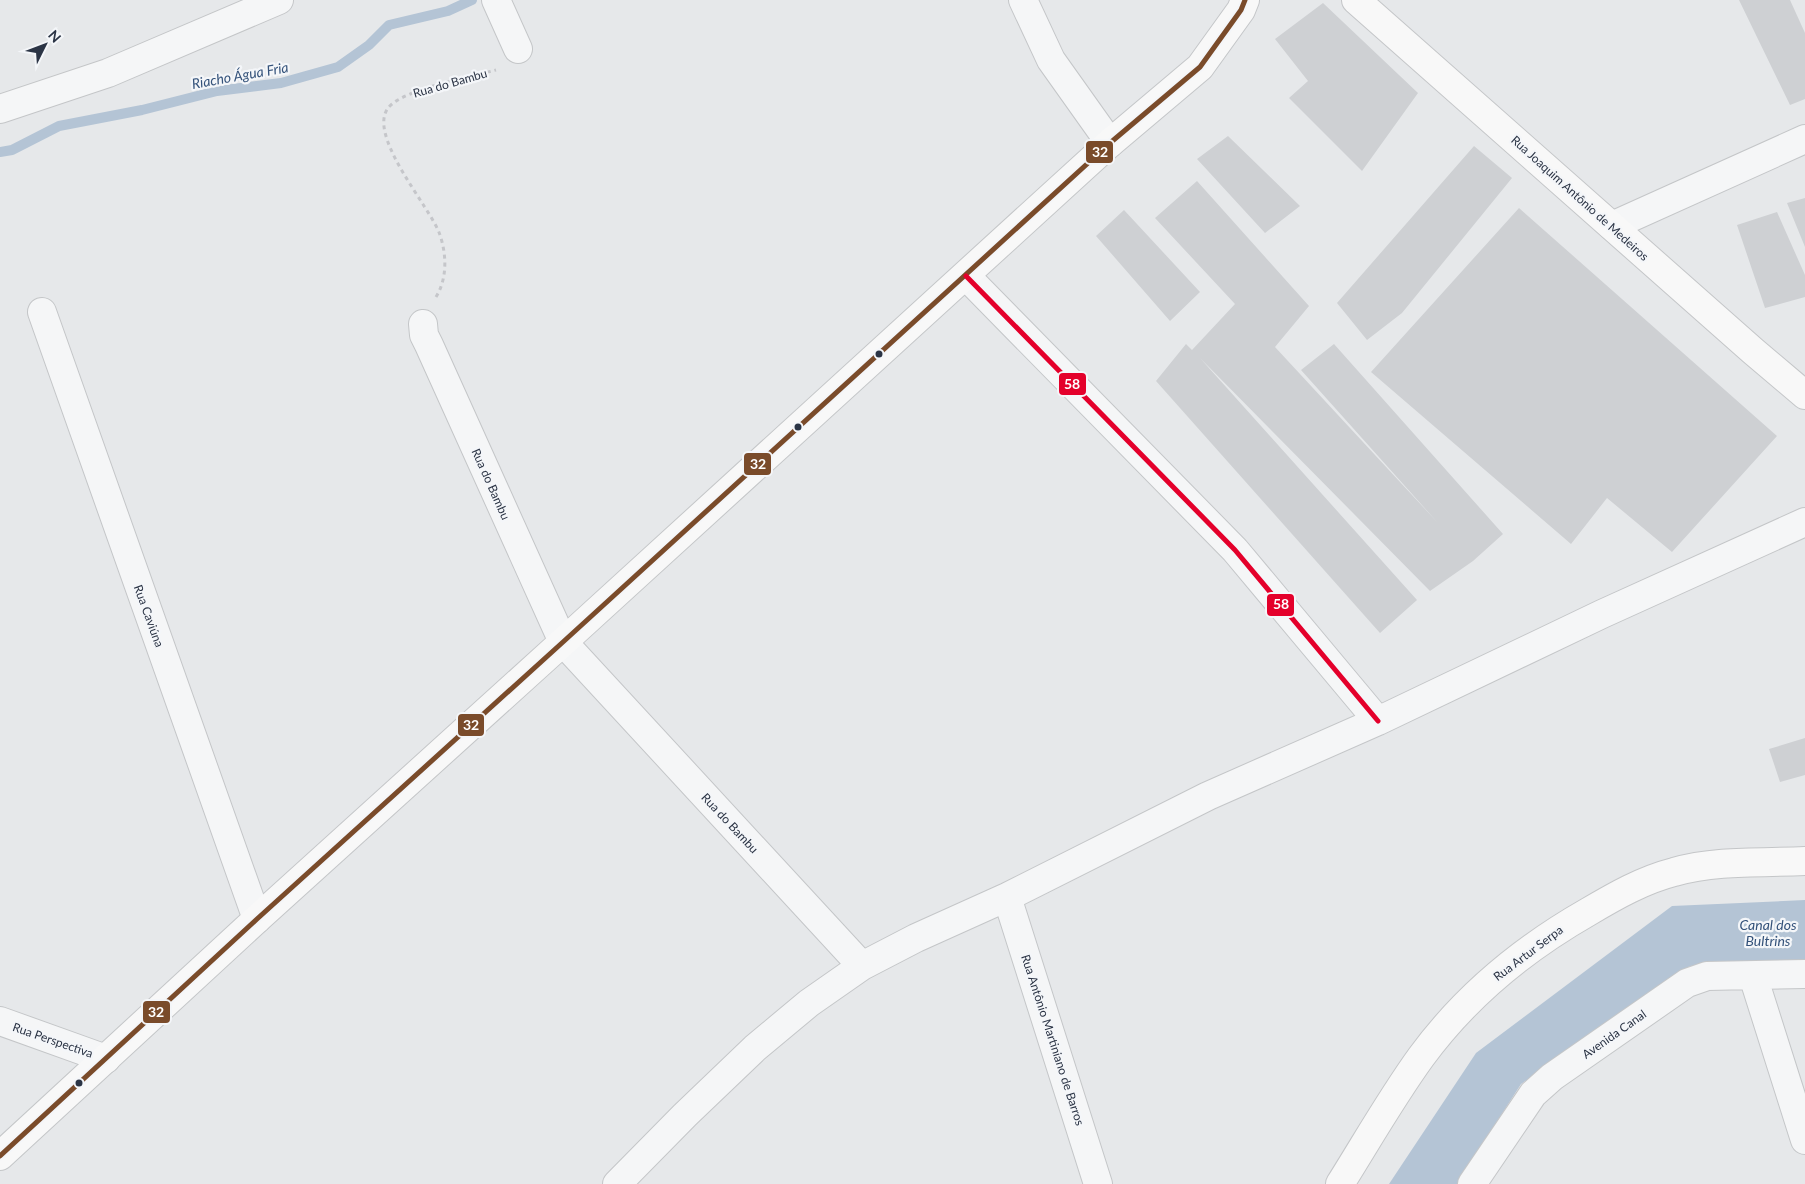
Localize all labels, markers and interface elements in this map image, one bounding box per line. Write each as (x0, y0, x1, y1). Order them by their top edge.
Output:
north arrow (20, 20, 70, 70)
text: N (45, 26, 65, 46)
water label: Riacho Água Fria (190, 58, 290, 92)
street label: Rua do Bambu (411, 65, 489, 101)
street label: Rua Joaquim Antônio de Medeiros (1508, 132, 1652, 264)
line badge: 32 (1085, 140, 1114, 164)
text: 32 (1092, 143, 1108, 160)
unlabelled marker (874, 349, 884, 359)
line badge: 58 (1058, 372, 1087, 396)
text: 58 (1064, 375, 1080, 392)
unlabelled marker (793, 422, 803, 432)
street label: Rua do Bambu (469, 446, 513, 522)
line badge: 32 (743, 452, 772, 476)
text: 32 (750, 455, 766, 472)
street label: Rua Caviúna (131, 583, 167, 649)
line badge: 58 (1266, 593, 1295, 617)
text: 58 (1273, 595, 1289, 612)
line badge: 32 (457, 713, 485, 737)
text: 32 (463, 716, 479, 733)
street label: Rua do Bambu (698, 790, 762, 856)
water label: Canal dos Bultrins (1739, 916, 1797, 949)
street label: Rua Artur Serpa (1490, 922, 1566, 984)
street label: Rua Antônio Martiniano de Barros (1018, 953, 1088, 1127)
line badge: 32 (142, 1000, 171, 1024)
text: 32 (148, 1003, 164, 1020)
street label: Avenida Canal (1579, 1006, 1649, 1062)
street label: Rua Perspectiva (11, 1019, 95, 1061)
unlabelled marker (74, 1078, 84, 1088)

